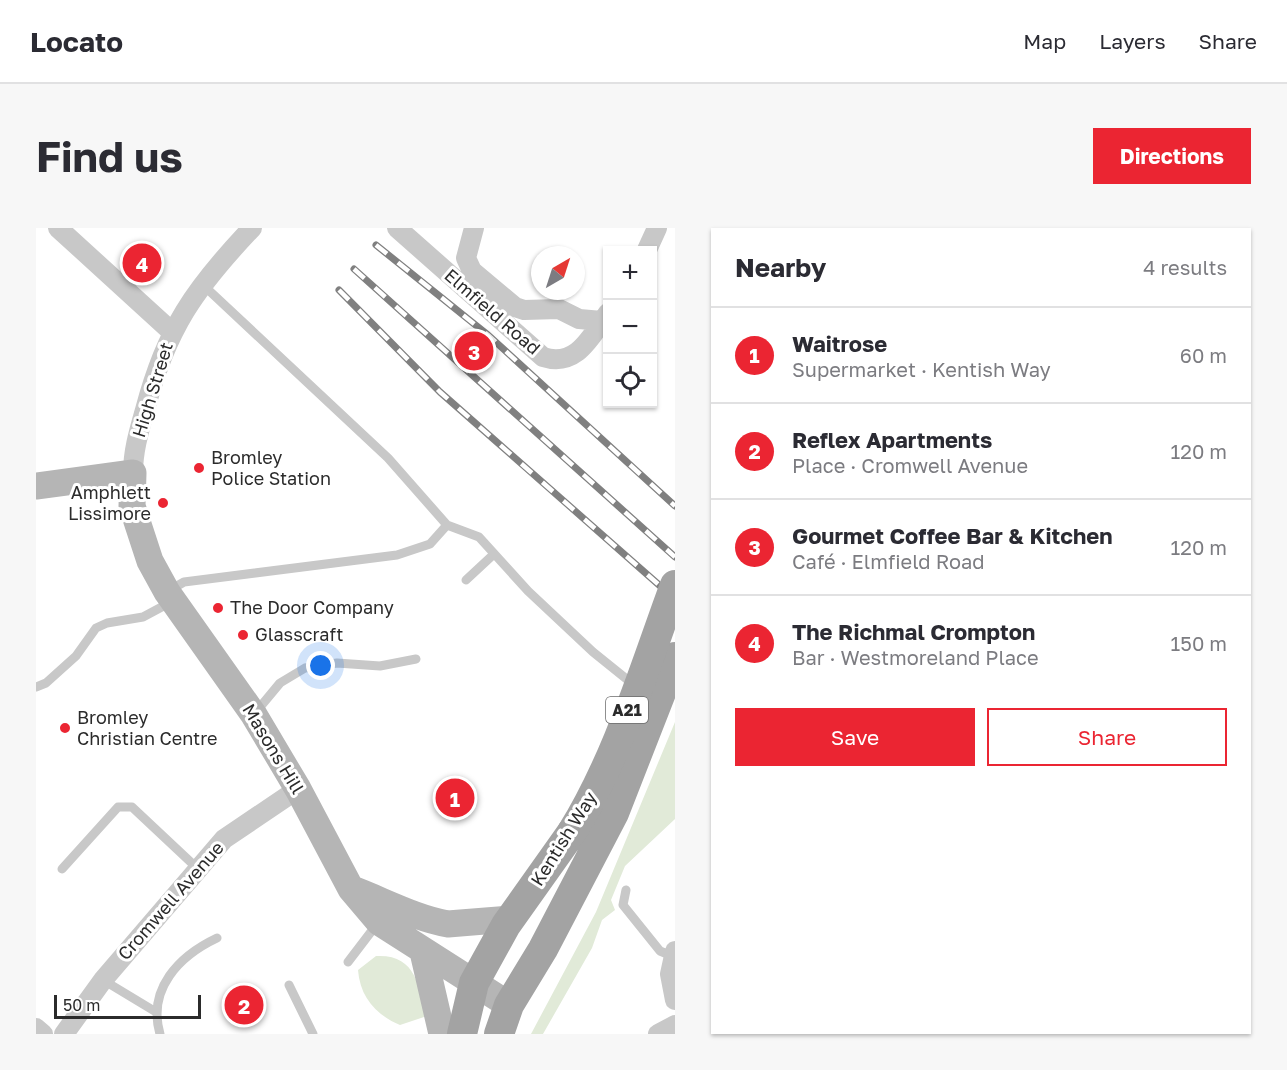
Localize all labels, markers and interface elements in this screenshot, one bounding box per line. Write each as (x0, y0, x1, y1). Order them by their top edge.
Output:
text: Locato (30, 25, 123, 58)
text: Map (1023, 28, 1066, 54)
text: Layers (1099, 28, 1166, 54)
text: Share (1199, 28, 1257, 54)
button: Directions (1093, 128, 1251, 184)
text: Find us (36, 131, 183, 181)
pin: 4 (122, 240, 162, 285)
north arrow (531, 246, 585, 300)
map controls (603, 246, 657, 408)
button: + (603, 246, 657, 300)
text: Nearby (735, 252, 826, 283)
text: 4 results (1143, 255, 1227, 279)
street label: Elmfield Road (440, 264, 545, 359)
button: − (603, 300, 657, 354)
pin: 3 (454, 328, 494, 374)
text: Waitrose (792, 330, 887, 357)
street label: High Street (127, 339, 177, 440)
text: 1 (749, 343, 760, 367)
text: 60 m (1180, 343, 1227, 367)
button: locate (603, 354, 657, 408)
text: Supermarket · Kentish Way (792, 357, 1051, 381)
text: Reflex Apartments (792, 426, 992, 453)
text: 2 (748, 439, 761, 463)
text: 120 m (1171, 439, 1227, 463)
place label: Bromley Police Station (211, 446, 331, 489)
text: Place · Cromwell Avenue (792, 453, 1028, 477)
marker: Bromley Police Station (192, 461, 206, 475)
place label: Amphlett Lissimore (68, 481, 151, 524)
marker: Amphlett Lissimore (156, 496, 170, 510)
text: Gourmet Coffee Bar & Kitchen (792, 522, 1113, 549)
text: 3 (748, 535, 761, 559)
text: 120 m (1171, 535, 1227, 559)
text: Café · Elmfield Road (792, 549, 985, 573)
place label: The Door Company (230, 596, 394, 618)
marker: The Door Company (211, 601, 225, 615)
text: The Richmal Crompton (792, 618, 1035, 645)
place label: Glasscraft (255, 623, 343, 645)
marker: Glasscraft (236, 628, 250, 642)
text: 4 (748, 631, 761, 655)
text: 150 m (1171, 631, 1227, 655)
text: Bar · Westmoreland Place (792, 645, 1039, 669)
your location (306, 651, 335, 680)
road number: A21 (606, 697, 648, 723)
street label: Masons Hill (238, 699, 309, 798)
place label: Bromley Christian Centre (77, 706, 218, 749)
button: Save (735, 708, 975, 766)
button: Share (987, 708, 1227, 766)
marker: Bromley Christian Centre (58, 721, 72, 735)
pin: 1 (436, 776, 474, 820)
street label: Kentish Way (525, 787, 601, 890)
street label: Cromwell Avenue (113, 837, 228, 964)
pin: 2 (224, 982, 264, 1028)
scale bar (54, 992, 201, 1020)
text: 50 m (63, 995, 100, 1015)

